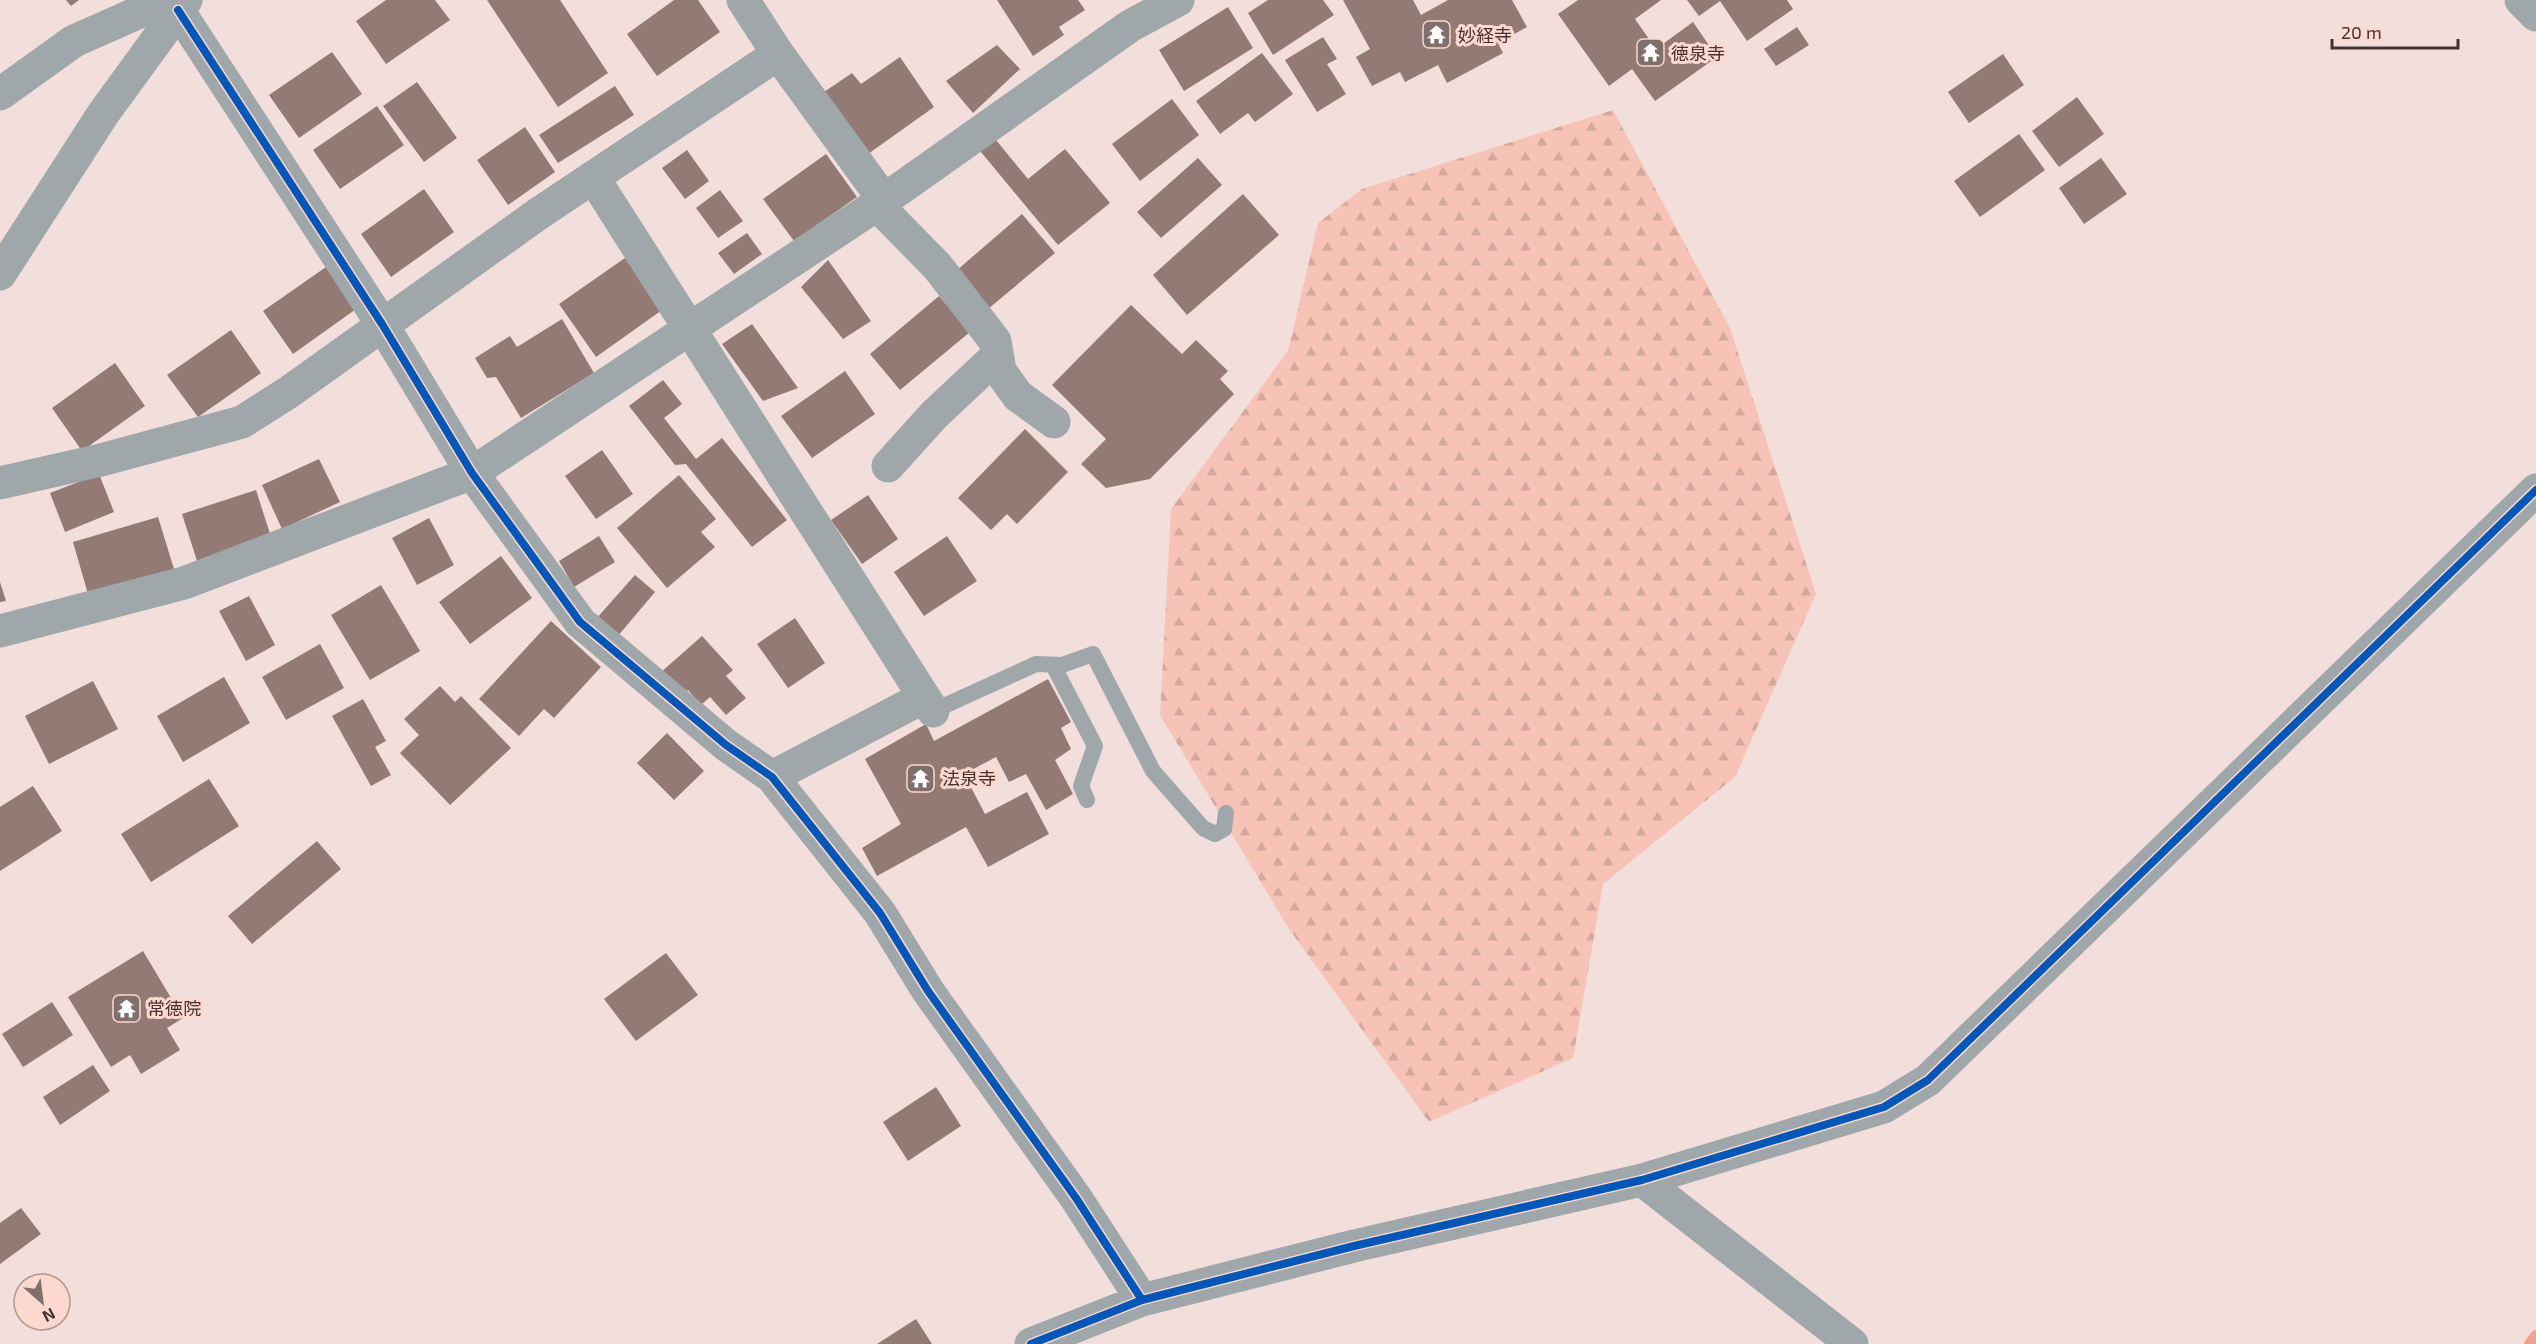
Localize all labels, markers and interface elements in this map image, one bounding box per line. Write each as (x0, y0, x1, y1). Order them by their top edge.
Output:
scale bar (2332, 12, 2458, 50)
temple icon: 妙経寺 (1421, 19, 1453, 51)
text: 20 m (2341, 21, 2382, 43)
place label: 妙経寺 (1458, 24, 1512, 46)
temple icon: 徳泉寺 (1634, 37, 1666, 69)
place label: 徳泉寺 (1671, 42, 1725, 64)
temple icon: 法泉寺 (905, 762, 937, 794)
place label: 法泉寺 (942, 767, 996, 789)
temple icon: 常徳院 (110, 992, 142, 1024)
place label: 常徳院 (147, 997, 201, 1019)
north arrow (12, 1272, 72, 1332)
text: N (40, 1305, 59, 1327)

